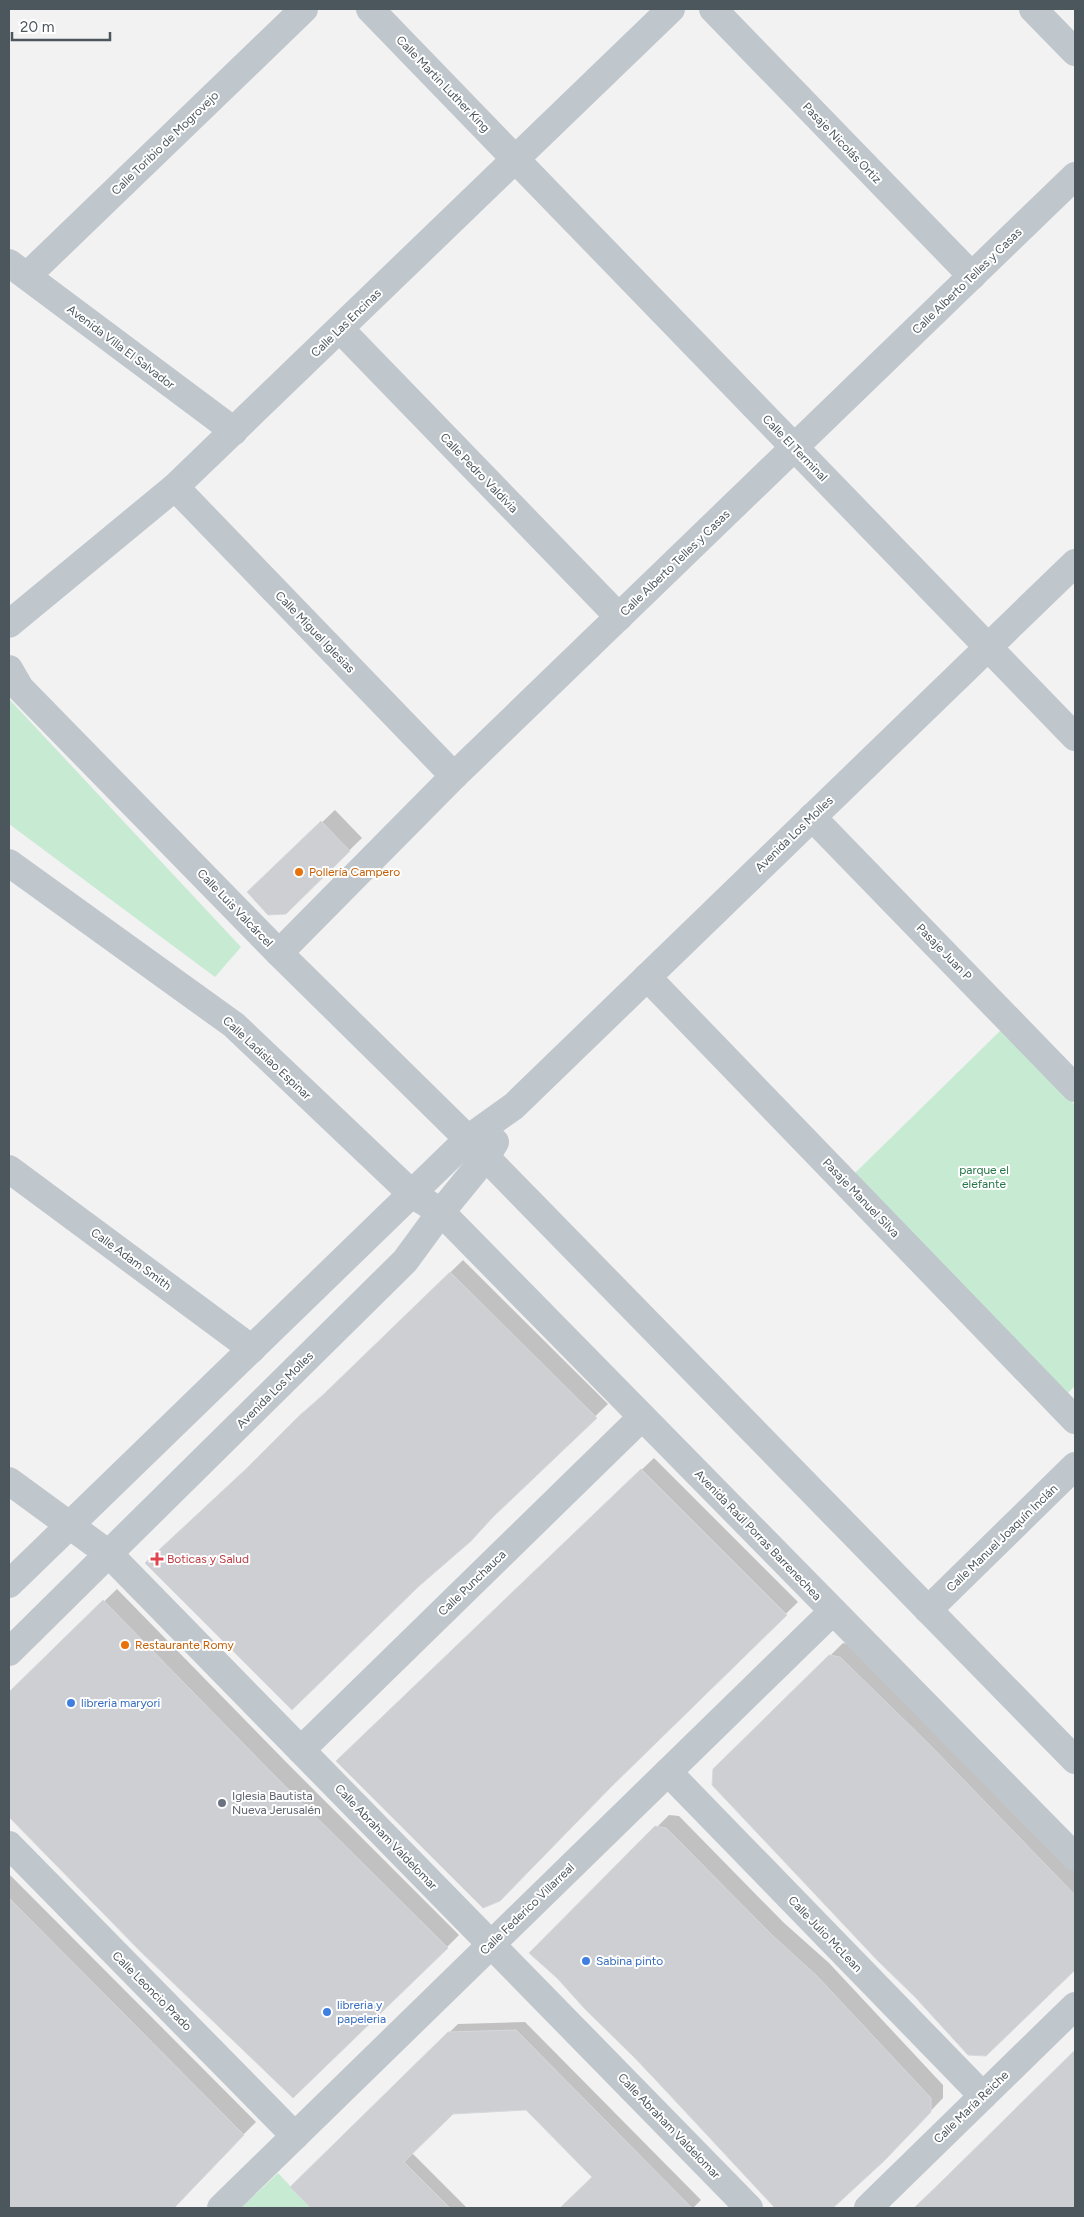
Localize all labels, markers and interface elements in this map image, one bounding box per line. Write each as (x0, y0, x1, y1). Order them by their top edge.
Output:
scale bar (12, 10, 110, 42)
text: 20 m (20, 18, 54, 36)
street label: Calle Martin Luther King (393, 33, 493, 135)
street label: Calle Toribio de Mogrovejo (109, 88, 221, 198)
street label: Pasaje Nicolás Ortiz (800, 100, 884, 186)
street label: Calle Alberto Telles y Casas (909, 225, 1025, 337)
street label: Calle Las Encinas (308, 286, 384, 360)
street label: Avenida Villa El Salvador (65, 302, 177, 392)
street label: Calle El Terminal (760, 412, 830, 484)
street label: Calle Pedro Valdivia (437, 430, 521, 516)
street label: Calle Alberto Telles y Casas (617, 507, 733, 619)
street label: Calle Miguel Iglesias (272, 588, 358, 676)
street label: Avenida Los Molles (752, 793, 836, 875)
place label: Pollería Campero (309, 865, 400, 879)
street label: Calle Luis Valcárcel (194, 866, 276, 950)
marker: Pollería Campero (293, 866, 305, 878)
street label: Pasaje Juan P (914, 921, 974, 983)
street label: Calle Ladislao Espinar (220, 1014, 314, 1102)
street label: Pasaje Manuel Silva (820, 1156, 902, 1240)
park label: parque el elefante (959, 1163, 1009, 1191)
street label: Calle Adam Smith (88, 1225, 174, 1293)
street label: Avenida Los Molles (234, 1349, 316, 1431)
street label: Avenida Raúl Porras Barrenechea (692, 1467, 824, 1603)
street label: Calle Manuel Joaquín Inclán (944, 1481, 1061, 1595)
street label: Calle Punchauca (435, 1547, 509, 1619)
place label: Boticas y Salud (167, 1552, 249, 1566)
marker: Boticas y Salud (151, 1553, 163, 1565)
place label: Restaurante Romy (135, 1638, 234, 1652)
marker: Restaurante Romy (119, 1639, 131, 1651)
place label: libreria maryori (81, 1696, 160, 1710)
marker: libreria maryori (65, 1697, 77, 1709)
street label: Calle Abraham Valdelomar (332, 1781, 440, 1893)
place label: Iglesia Bautista Nueva Jerusalén (232, 1789, 321, 1817)
marker: Iglesia Bautista Nueva Jerusalén (216, 1797, 228, 1809)
street label: Calle Federico Villarreal (477, 1860, 577, 1958)
street label: Calle Julio McLean (785, 1893, 865, 1975)
street label: Calle Leoncio Prado (109, 1948, 195, 2034)
place label: Sabina pinto (596, 1954, 663, 1968)
marker: Sabina pinto (580, 1955, 592, 1967)
place label: libreria y papeleria (337, 1998, 386, 2026)
marker: libreria y papeleria (321, 2006, 333, 2018)
street label: Calle María Reiche (931, 2067, 1012, 2146)
street label: Calle Abraham Valdelomar (615, 2070, 723, 2182)

